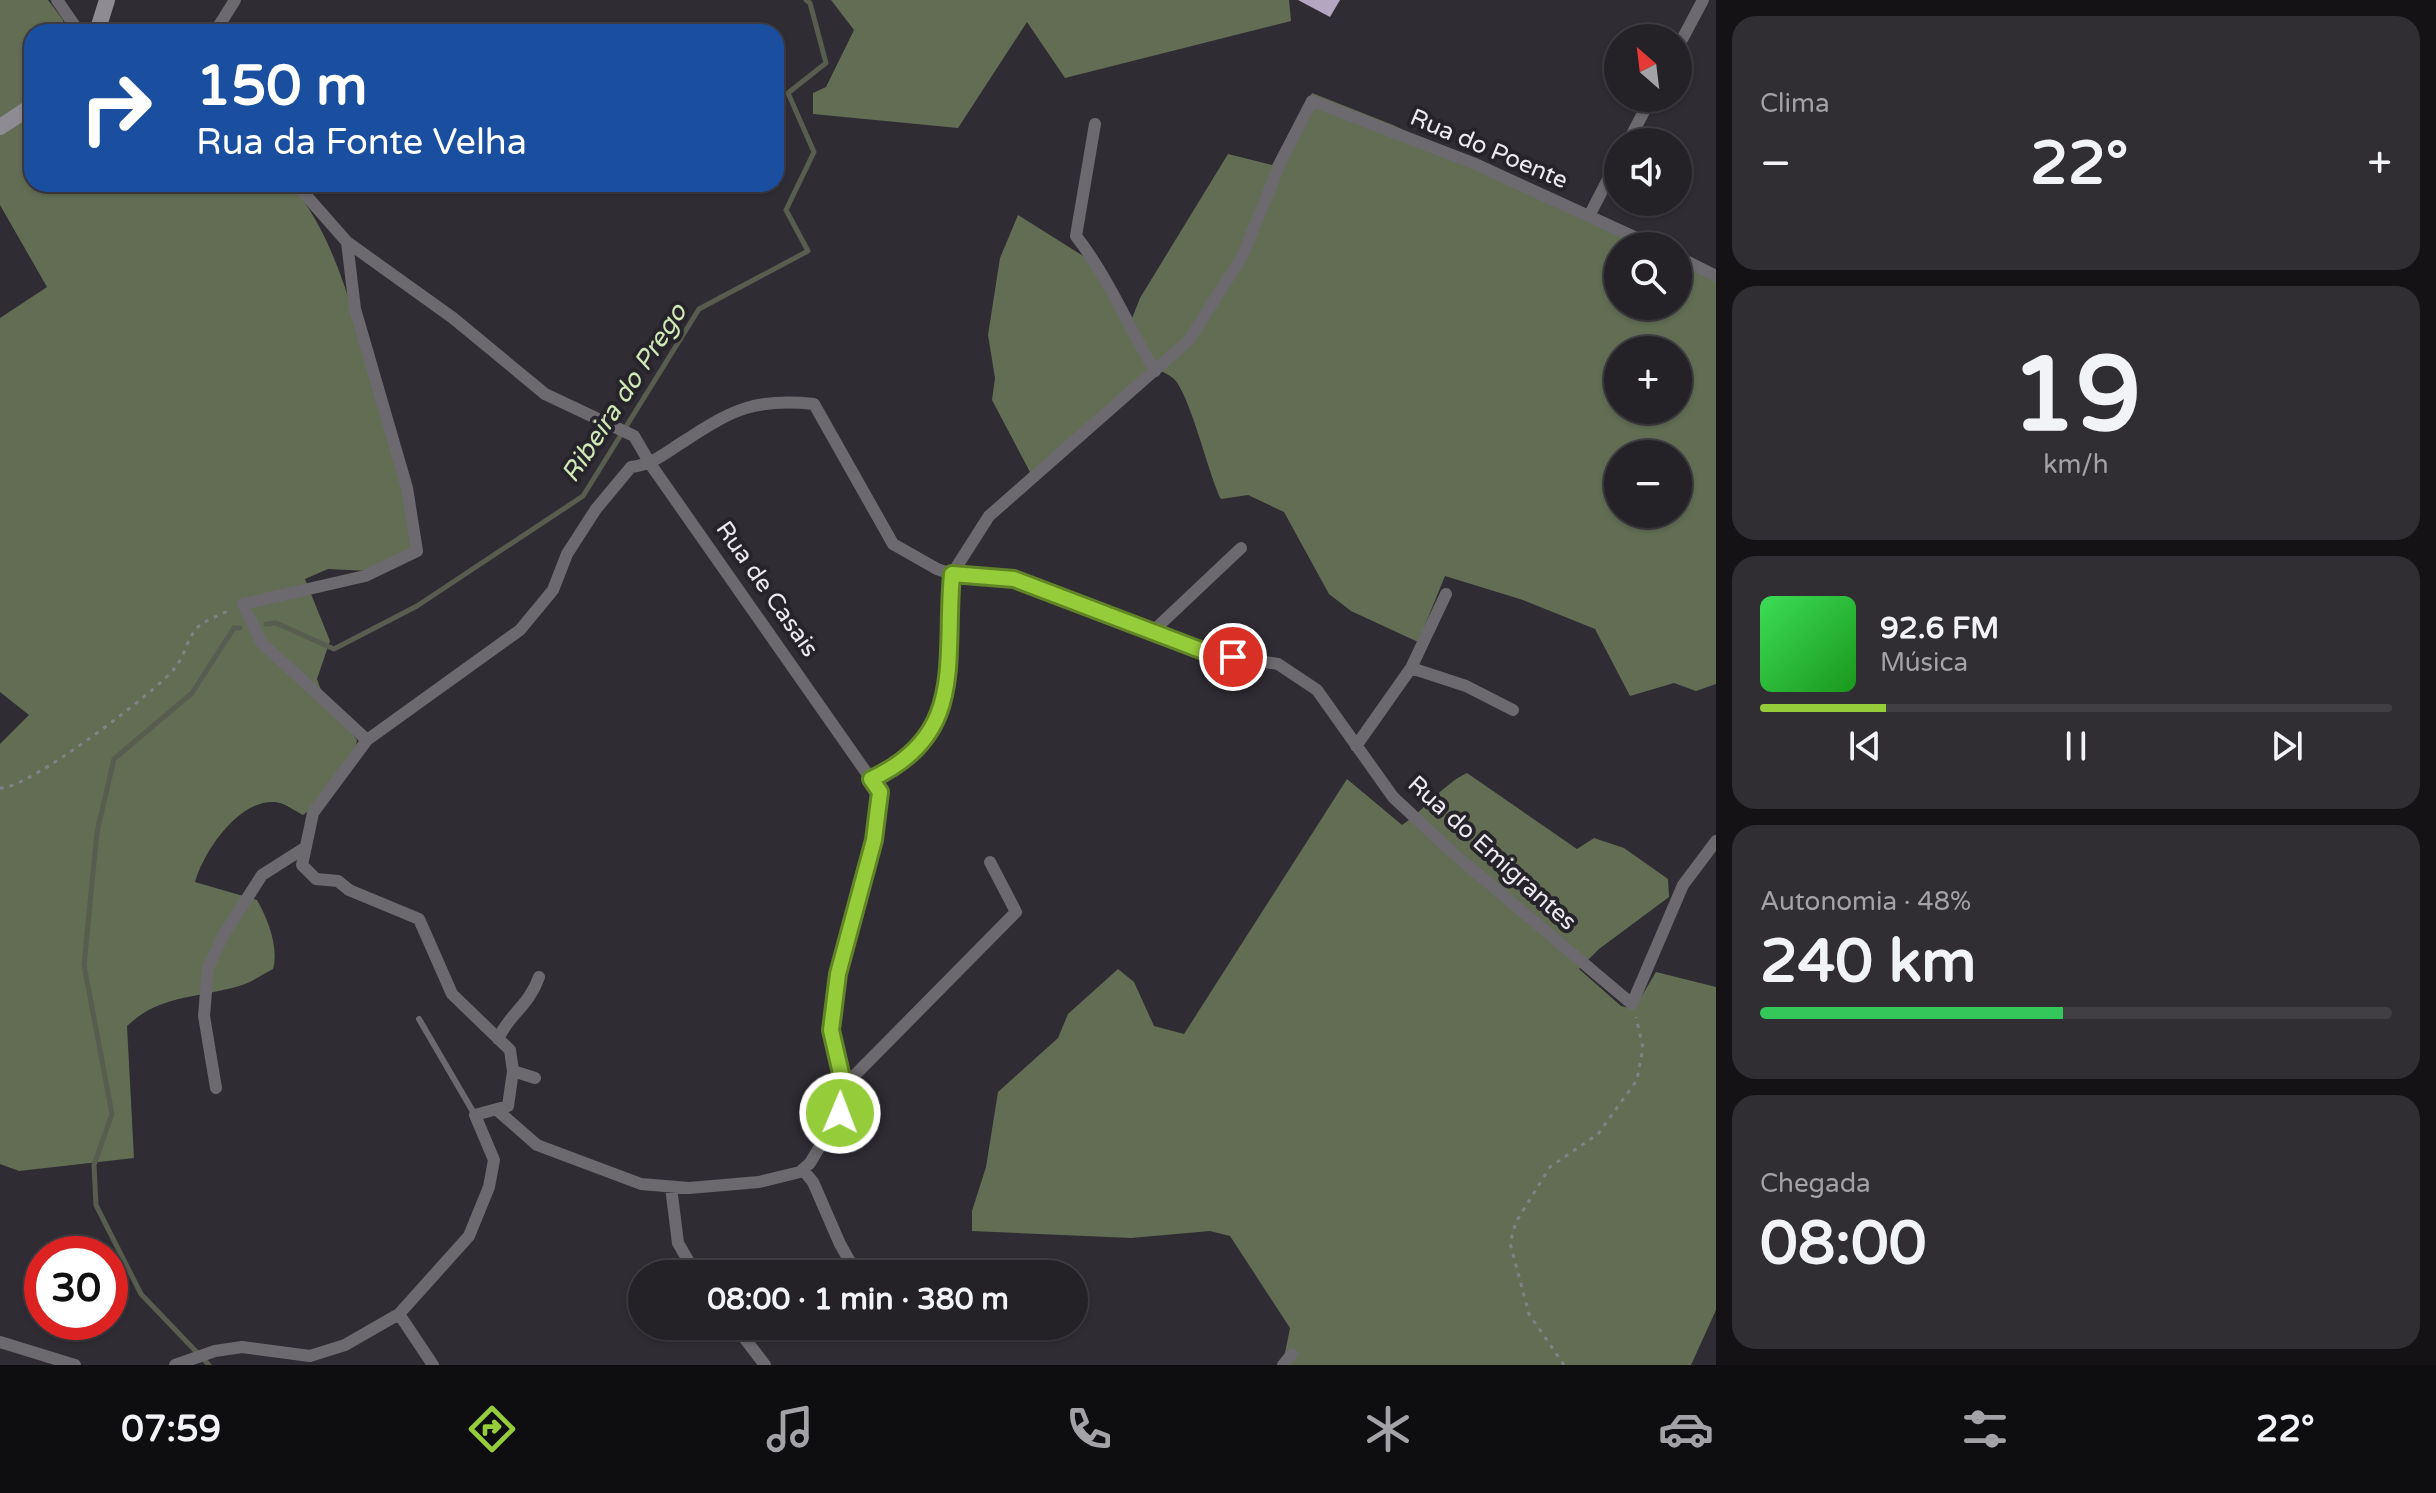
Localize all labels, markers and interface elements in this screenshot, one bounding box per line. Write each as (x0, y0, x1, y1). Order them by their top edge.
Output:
north arrow (1604, 24, 1692, 112)
map controls (1604, 24, 1692, 528)
text: 150 m (196, 53, 367, 120)
icon: right (64, 56, 168, 160)
text: Clima (1760, 88, 1830, 119)
street label: Rua do Poente (1406, 103, 1572, 195)
text: Rua da Fonte Velha (196, 121, 527, 164)
button: sound (1604, 128, 1692, 216)
text: 22° (2030, 128, 2128, 200)
text: − (1760, 138, 1791, 191)
text: + (2367, 138, 2392, 191)
button: search (1604, 232, 1692, 320)
water label: Ribeira do Prego (555, 297, 694, 488)
text: 19 (2011, 334, 2141, 459)
button: + (1604, 336, 1692, 424)
button: − (1604, 440, 1692, 528)
text: km/h (2043, 449, 2109, 480)
street label: Rua de Casais (710, 516, 824, 662)
text: 92.6 FM (1880, 610, 1999, 647)
pin (1199, 623, 1267, 691)
icon: arrive (1211, 635, 1255, 679)
text: Música (1880, 647, 1968, 678)
icon: previous (1843, 724, 1887, 768)
icon: pause (2054, 724, 2098, 768)
icon: next (2265, 724, 2309, 768)
street label: Rua do Emigrantes (1402, 770, 1582, 936)
text: Autonomia · 48% (1760, 886, 1971, 917)
text: 240 km (1760, 926, 1976, 998)
position arrow (798, 1071, 882, 1155)
text: Chegada (1760, 1168, 1871, 1199)
text: 08:00 (1760, 1208, 1926, 1280)
speed limit sign: 30 (24, 1236, 128, 1340)
text: 08:00 · 1 min · 380 m (707, 1281, 1009, 1318)
icon: directions (464, 1401, 520, 1457)
icon: music (762, 1401, 818, 1457)
icon: phone (1061, 1401, 1117, 1457)
icon: climate (1360, 1401, 1416, 1457)
icon: car (1658, 1401, 1714, 1457)
icon: filters (1957, 1401, 2013, 1457)
text: 07:59 (121, 1408, 221, 1451)
text: 22° (2256, 1408, 2315, 1451)

